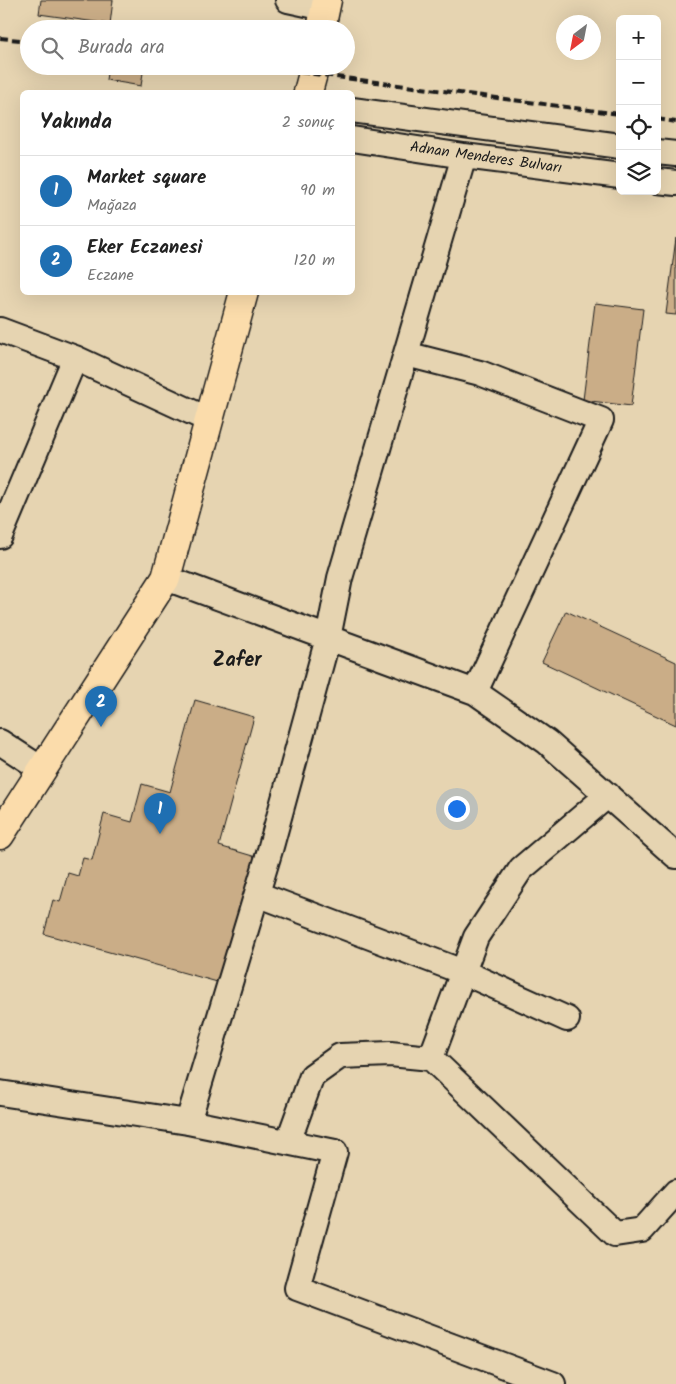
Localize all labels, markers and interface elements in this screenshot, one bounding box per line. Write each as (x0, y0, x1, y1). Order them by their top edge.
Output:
north arrow (556, 15, 601, 60)
map controls (616, 15, 661, 195)
button: + (616, 15, 661, 60)
search box (20, 20, 355, 75)
text: Burada ara (78, 33, 165, 63)
icon: search (38, 34, 66, 62)
button: − (616, 60, 661, 105)
button: locate (616, 105, 661, 150)
text: Yakında (40, 106, 112, 139)
text: 2 sonuç (282, 110, 335, 135)
street label: Adnan Menderes Bulvarı (408, 135, 564, 181)
button: layers (616, 150, 661, 195)
text: Market square (87, 163, 206, 193)
text: 1 (54, 178, 58, 203)
text: 90 m (300, 178, 335, 203)
text: Mağaza (87, 193, 137, 218)
text: Eker Eczanesi (87, 233, 202, 263)
text: 2 (51, 248, 61, 273)
text: 120 m (294, 248, 335, 273)
text: Eczane (87, 263, 134, 288)
district label: Zafer (213, 645, 262, 677)
pin: 2 (85, 686, 117, 727)
pin: 1 (144, 793, 176, 834)
your location (444, 796, 470, 822)

